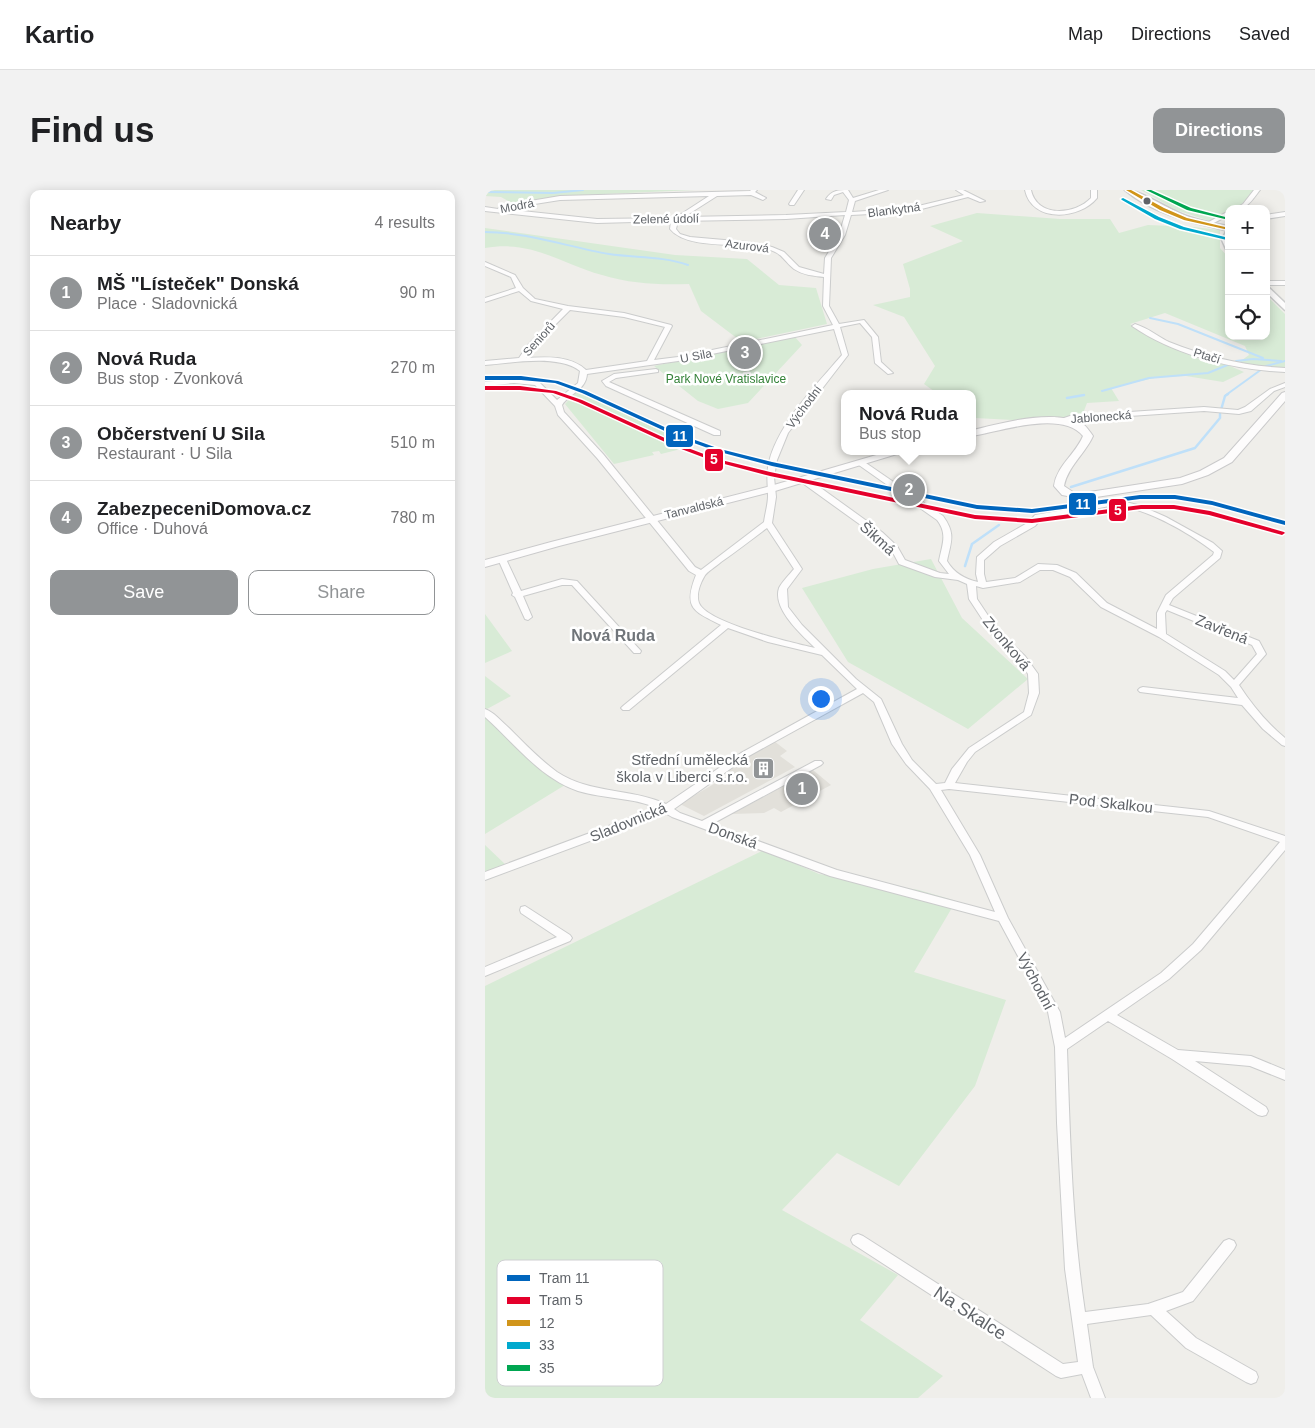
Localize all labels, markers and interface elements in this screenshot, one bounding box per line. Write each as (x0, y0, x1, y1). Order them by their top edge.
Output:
text: Kartio (25, 21, 94, 48)
text: Map (1068, 24, 1103, 44)
text: Directions (1131, 24, 1211, 44)
text: Saved (1239, 24, 1290, 44)
button: Directions (1153, 108, 1285, 153)
text: Find us (30, 110, 154, 149)
street label: Modrá (499, 196, 535, 216)
unlabelled marker (1142, 196, 1152, 206)
street label: Blankytná (867, 200, 921, 220)
map controls (1225, 205, 1270, 340)
button: + (1225, 205, 1270, 250)
text: Nearby (50, 211, 121, 234)
street label: Zelené údolí (633, 211, 700, 227)
text: 4 results (375, 214, 435, 231)
pin: 4 (809, 215, 841, 253)
street label: Azurová (724, 236, 770, 256)
button: − (1225, 250, 1270, 295)
text: MŠ "Lísteček" Donská (97, 273, 299, 294)
text: 1 (62, 284, 70, 301)
text: 90 m (399, 284, 435, 301)
text: Place · Sladovnická (97, 295, 238, 312)
button: locate (1225, 295, 1270, 340)
street label: Seniorů (520, 319, 558, 359)
pin: 3 (729, 334, 761, 372)
street label: Ptačí (1192, 345, 1223, 367)
street label: U Sila (679, 346, 713, 366)
text: Nová Ruda (97, 348, 196, 369)
text: 2 (62, 359, 70, 376)
text: 270 m (391, 359, 435, 376)
text: Bus stop · Zvonková (97, 370, 243, 387)
park label: Park Nové Vratislavice (666, 372, 786, 386)
street label: Východní (783, 382, 825, 431)
popup (841, 390, 976, 455)
text: Nová Ruda (859, 403, 958, 424)
street label: Jablonecká (1070, 408, 1132, 426)
text: Občerstvení U Sila (97, 423, 265, 444)
line badge: 11 (665, 424, 694, 448)
text: Bus stop (859, 425, 921, 442)
text: 11 (673, 428, 688, 444)
text: 3 (62, 434, 70, 451)
text: 510 m (391, 434, 435, 451)
text: Restaurant · U Sila (97, 445, 232, 462)
line badge: 5 (704, 448, 724, 472)
text: 5 (710, 451, 718, 467)
pin: 2 (893, 471, 925, 509)
line badge: 11 (1068, 492, 1097, 516)
street label: Tanvaldská (663, 494, 725, 522)
text: 11 (1076, 496, 1091, 512)
text: ZabezpeceniDomova.cz (97, 498, 311, 519)
line badge: 5 (1108, 498, 1127, 522)
text: 5 (1114, 502, 1122, 518)
text: 4 (62, 509, 70, 526)
text: 780 m (391, 509, 435, 526)
street label: Šikmá (857, 518, 900, 559)
text: Office · Duhová (97, 520, 208, 537)
button: Save (50, 570, 238, 615)
button: Share (248, 570, 435, 615)
street label: Zavřená (1193, 611, 1251, 647)
street label: Zvonková (980, 613, 1035, 674)
district label: Nová Ruda (571, 627, 655, 644)
your location (808, 686, 834, 712)
place label: Střední umělecká škola v Liberci s.r.o. (616, 751, 749, 785)
building icon: Střední umělecká škola v Liberci s.r.o. (752, 756, 776, 780)
pin: 1 (786, 770, 818, 808)
street label: Pod Skalkou (1068, 790, 1154, 816)
street label: Sladovnická (587, 799, 669, 845)
street label: Donská (706, 818, 760, 852)
street label: Východní (1014, 949, 1059, 1013)
legend (497, 1260, 663, 1386)
text: Tram 11 (539, 1270, 590, 1286)
street label: Na Skalce (930, 1282, 1010, 1344)
text: Tram 5 (539, 1292, 583, 1308)
text: 12 (539, 1315, 555, 1331)
text: 33 (539, 1337, 555, 1353)
text: 35 (539, 1360, 555, 1376)

